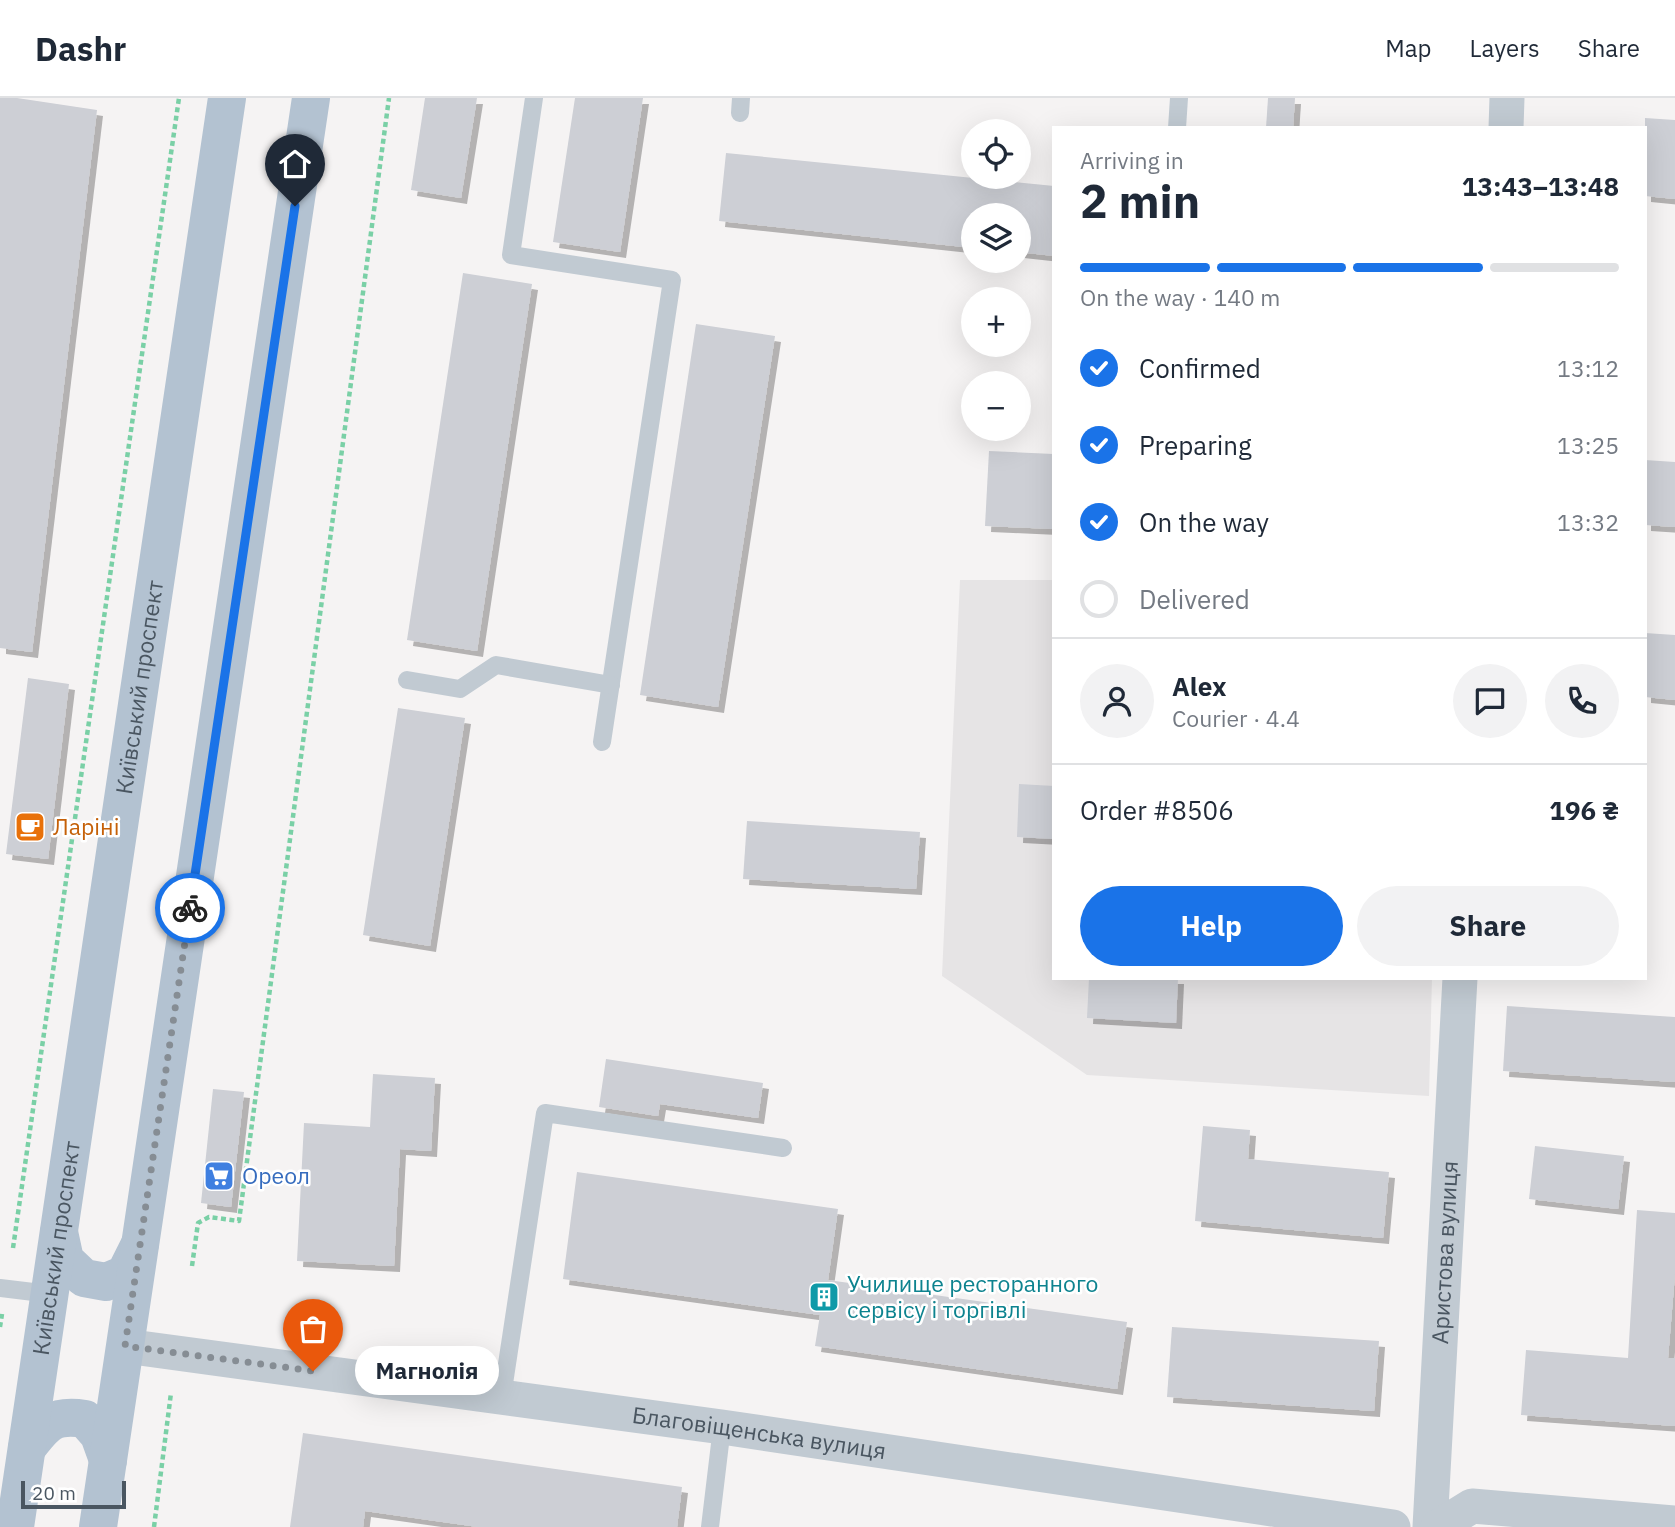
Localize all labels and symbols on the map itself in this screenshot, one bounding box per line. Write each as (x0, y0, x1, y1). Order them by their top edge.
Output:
pin (265, 134, 325, 206)
street label: Київський проспект (108, 578, 169, 796)
cafe icon: Ларіні (13, 810, 47, 844)
place label: Ларіні (53, 811, 119, 841)
courier (155, 873, 225, 943)
street label: Київський проспект (25, 1139, 86, 1357)
supermarket icon: Ореол (202, 1159, 236, 1193)
place label: Ореол (242, 1160, 310, 1190)
street label: Аристова вулиця (1424, 1160, 1464, 1345)
place label: Училище ресторанного сервісу і торгівлі (847, 1268, 1098, 1324)
building icon: Училище ресторанного сервісу і торгівлі (807, 1280, 841, 1314)
pin (283, 1299, 343, 1371)
callout: Магнолія (355, 1346, 499, 1396)
street label: Благовіщенська вулиця (630, 1399, 888, 1465)
scale bar (21, 1478, 126, 1510)

